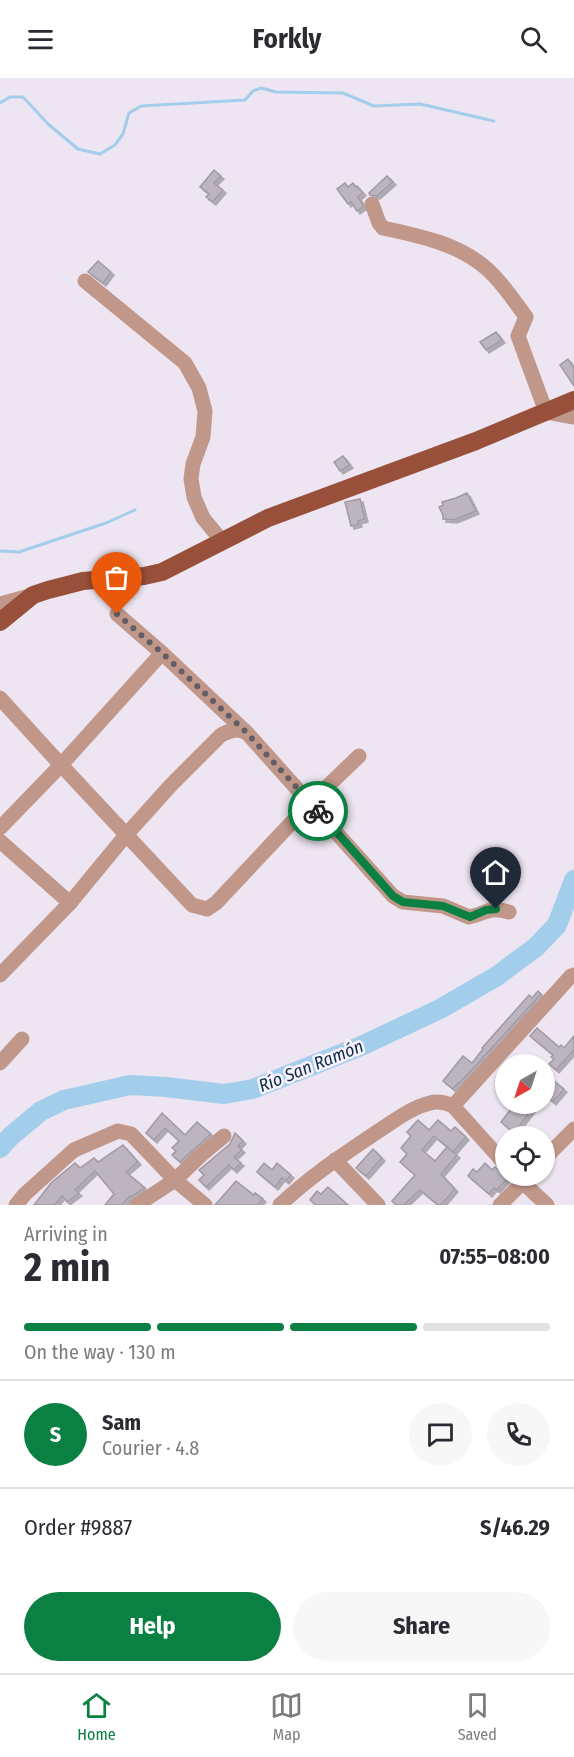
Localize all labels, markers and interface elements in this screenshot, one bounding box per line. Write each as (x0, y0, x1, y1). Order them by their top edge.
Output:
icon: menu (24, 23, 57, 56)
text: Forkly (253, 23, 321, 55)
icon: search (517, 23, 550, 56)
pin (91, 552, 142, 614)
icon: bag (100, 561, 133, 594)
courier (288, 781, 348, 841)
icon: bike (302, 795, 335, 828)
pin (470, 847, 521, 909)
icon: home (479, 856, 512, 889)
water label: Río San Ramón (255, 1035, 367, 1097)
north arrow (495, 1054, 555, 1114)
map controls (495, 1054, 555, 1186)
button: locate (495, 1126, 555, 1186)
text: Arriving in (24, 1222, 108, 1246)
text: 07:55–08:00 (439, 1243, 550, 1270)
text: 2 min (24, 1245, 110, 1291)
text: On the way · 130 m (24, 1340, 176, 1364)
button: chat (409, 1403, 472, 1466)
button: phone (487, 1403, 550, 1466)
text: Sam (102, 1409, 141, 1436)
text: S (50, 1421, 61, 1448)
text: Courier · 4.8 (102, 1436, 199, 1460)
text: Order #9887 (24, 1514, 132, 1541)
text: S/46.29 (480, 1514, 550, 1541)
button: Help (24, 1592, 281, 1661)
button: Share (293, 1592, 550, 1661)
tab: Home (77, 1689, 116, 1744)
tab: Map (270, 1689, 303, 1744)
tab: Saved (458, 1689, 497, 1744)

